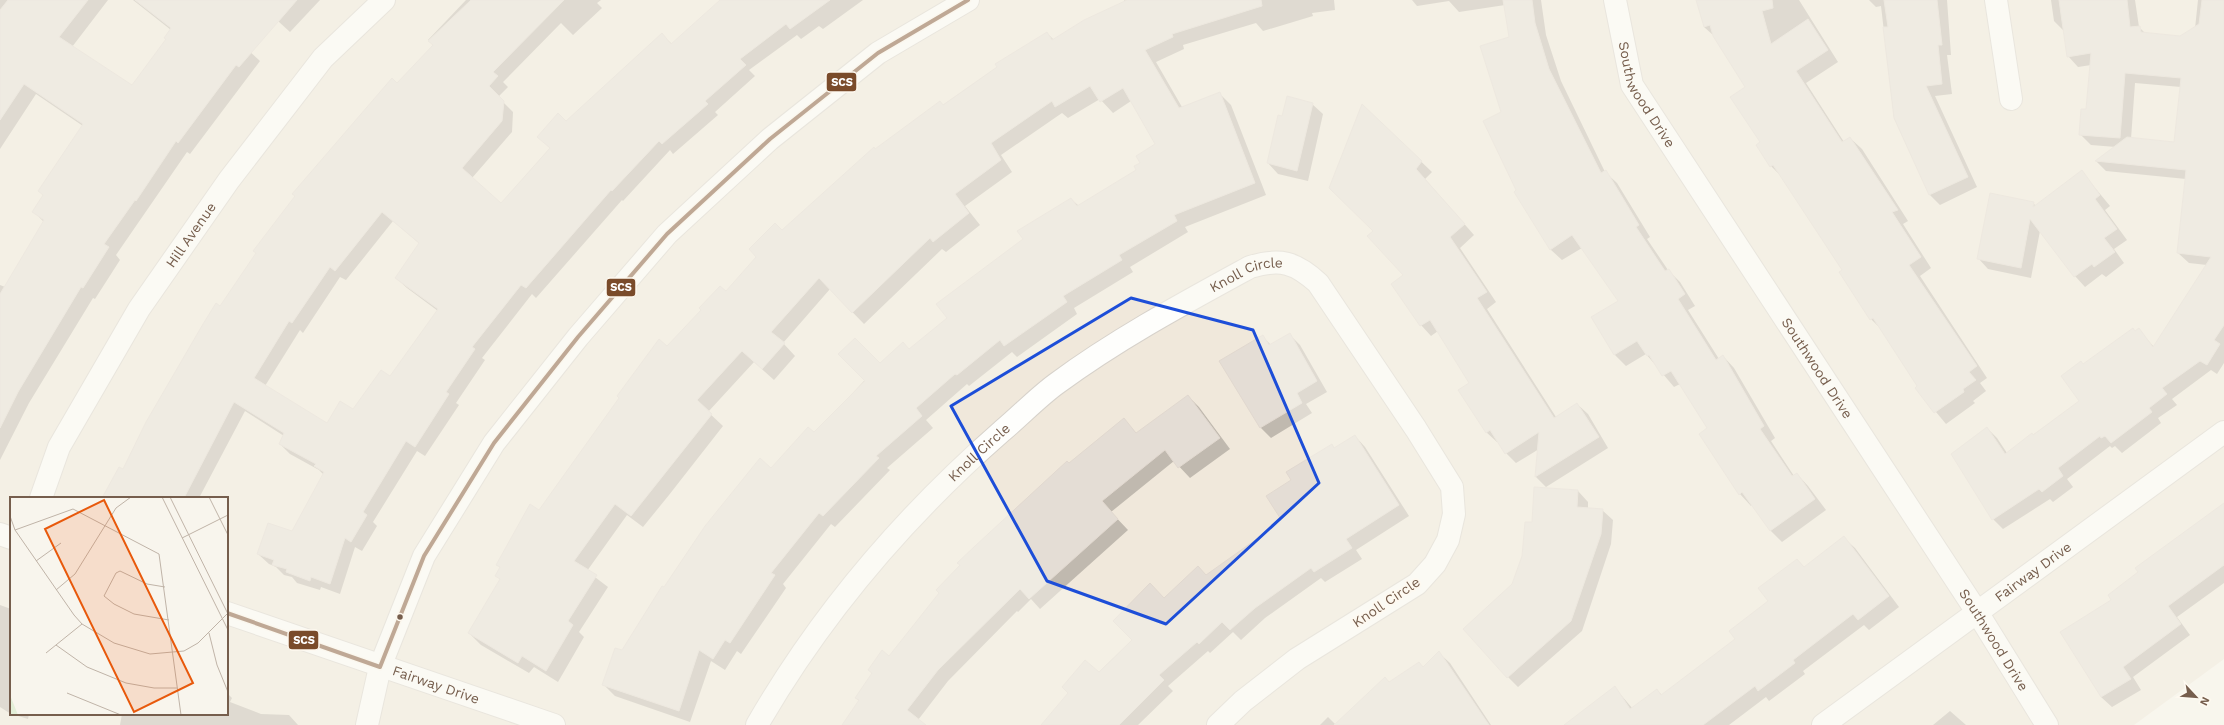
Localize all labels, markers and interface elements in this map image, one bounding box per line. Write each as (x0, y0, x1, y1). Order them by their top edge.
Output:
street label: Southwood Drive (1615, 40, 1679, 150)
line badge: SCS (826, 72, 857, 92)
text: SCS (831, 76, 853, 89)
street label: Hill Avenue (162, 199, 219, 271)
street label: Knoll Circle (1207, 254, 1283, 295)
line badge: SCS (606, 278, 636, 297)
text: SCS (610, 281, 632, 294)
street label: Southwood Drive (1779, 315, 1856, 421)
street label: Knoll Circle (945, 420, 1013, 485)
inset map (10, 497, 228, 715)
street label: Fairway Drive (1992, 538, 2074, 605)
street label: Knoll Circle (1349, 574, 1423, 630)
street label: Southwood Drive (1956, 586, 2032, 694)
unlabelled marker (395, 612, 405, 622)
line badge: SCS (288, 630, 319, 650)
text: SCS (293, 634, 315, 647)
street label: Fairway Drive (391, 662, 482, 707)
north arrow (2176, 677, 2216, 717)
text: N (2197, 695, 2212, 708)

